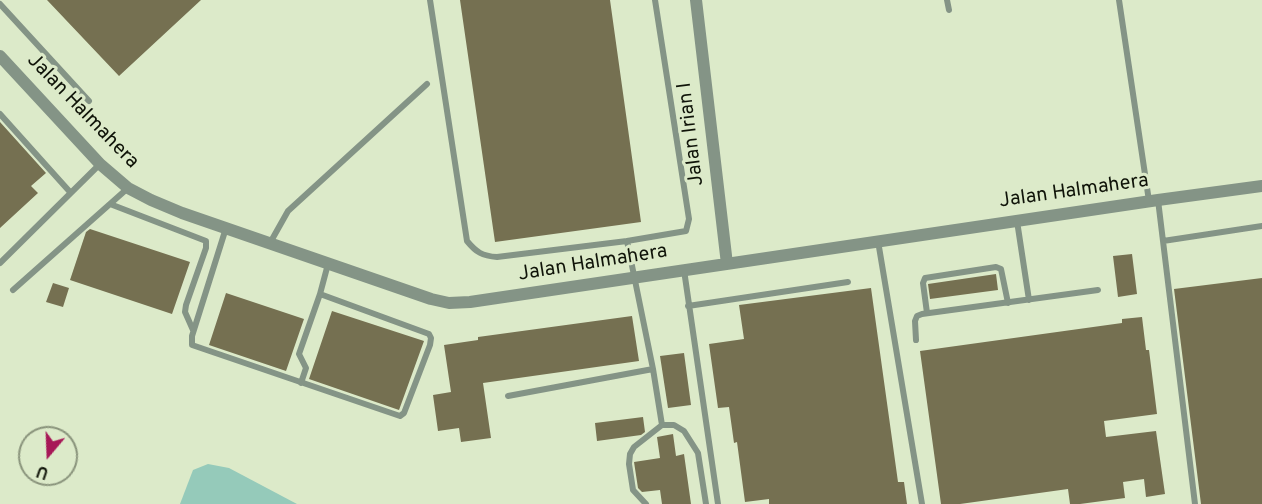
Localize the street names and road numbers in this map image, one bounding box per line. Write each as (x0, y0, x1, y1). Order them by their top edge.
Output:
street label: Jalan Halmahera (21, 50, 143, 174)
street label: Jalan Irian I (674, 81, 710, 187)
street label: Jalan Halmahera (998, 170, 1150, 214)
street label: Jalan Halmahera (517, 240, 669, 288)

